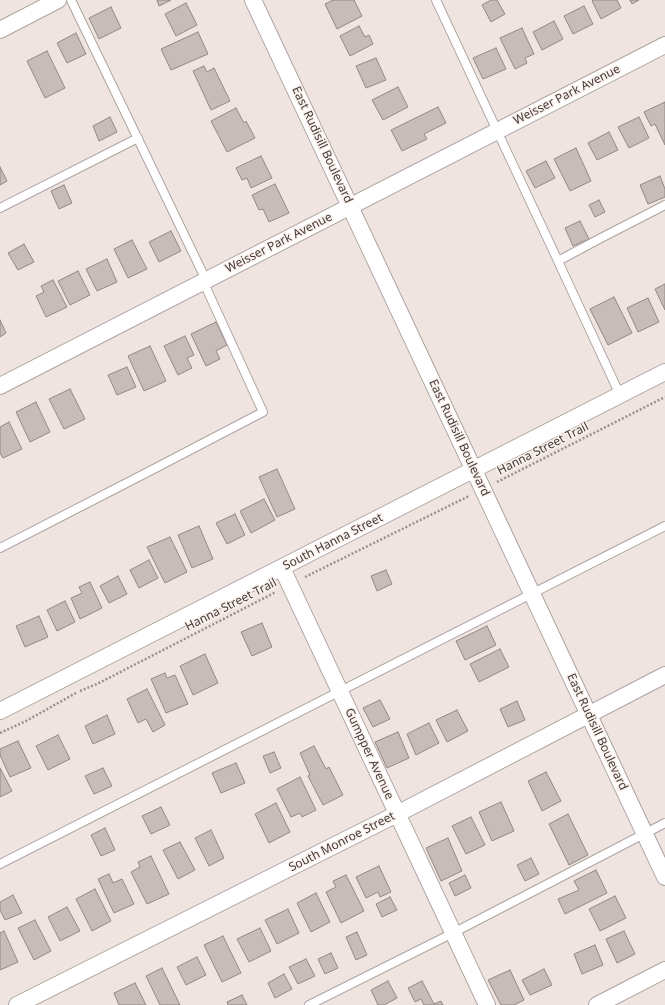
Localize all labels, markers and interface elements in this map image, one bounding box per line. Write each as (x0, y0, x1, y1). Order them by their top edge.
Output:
street label: Weisser Park Avenue (511, 62, 623, 128)
street label: East Rudisill Boulevard (289, 84, 355, 206)
street label: Weisser Park Avenue (223, 210, 335, 276)
street label: East Rudisill Boulevard (426, 377, 492, 499)
street label: Hanna Street Trail (495, 420, 591, 478)
street label: South Hanna Street (281, 511, 385, 573)
street label: Hanna Street Trail (183, 576, 279, 634)
street label: East Rudisill Boulevard (564, 671, 630, 793)
street label: Gumpper Avenue (342, 706, 396, 802)
street label: South Monroe Street (287, 809, 397, 875)

